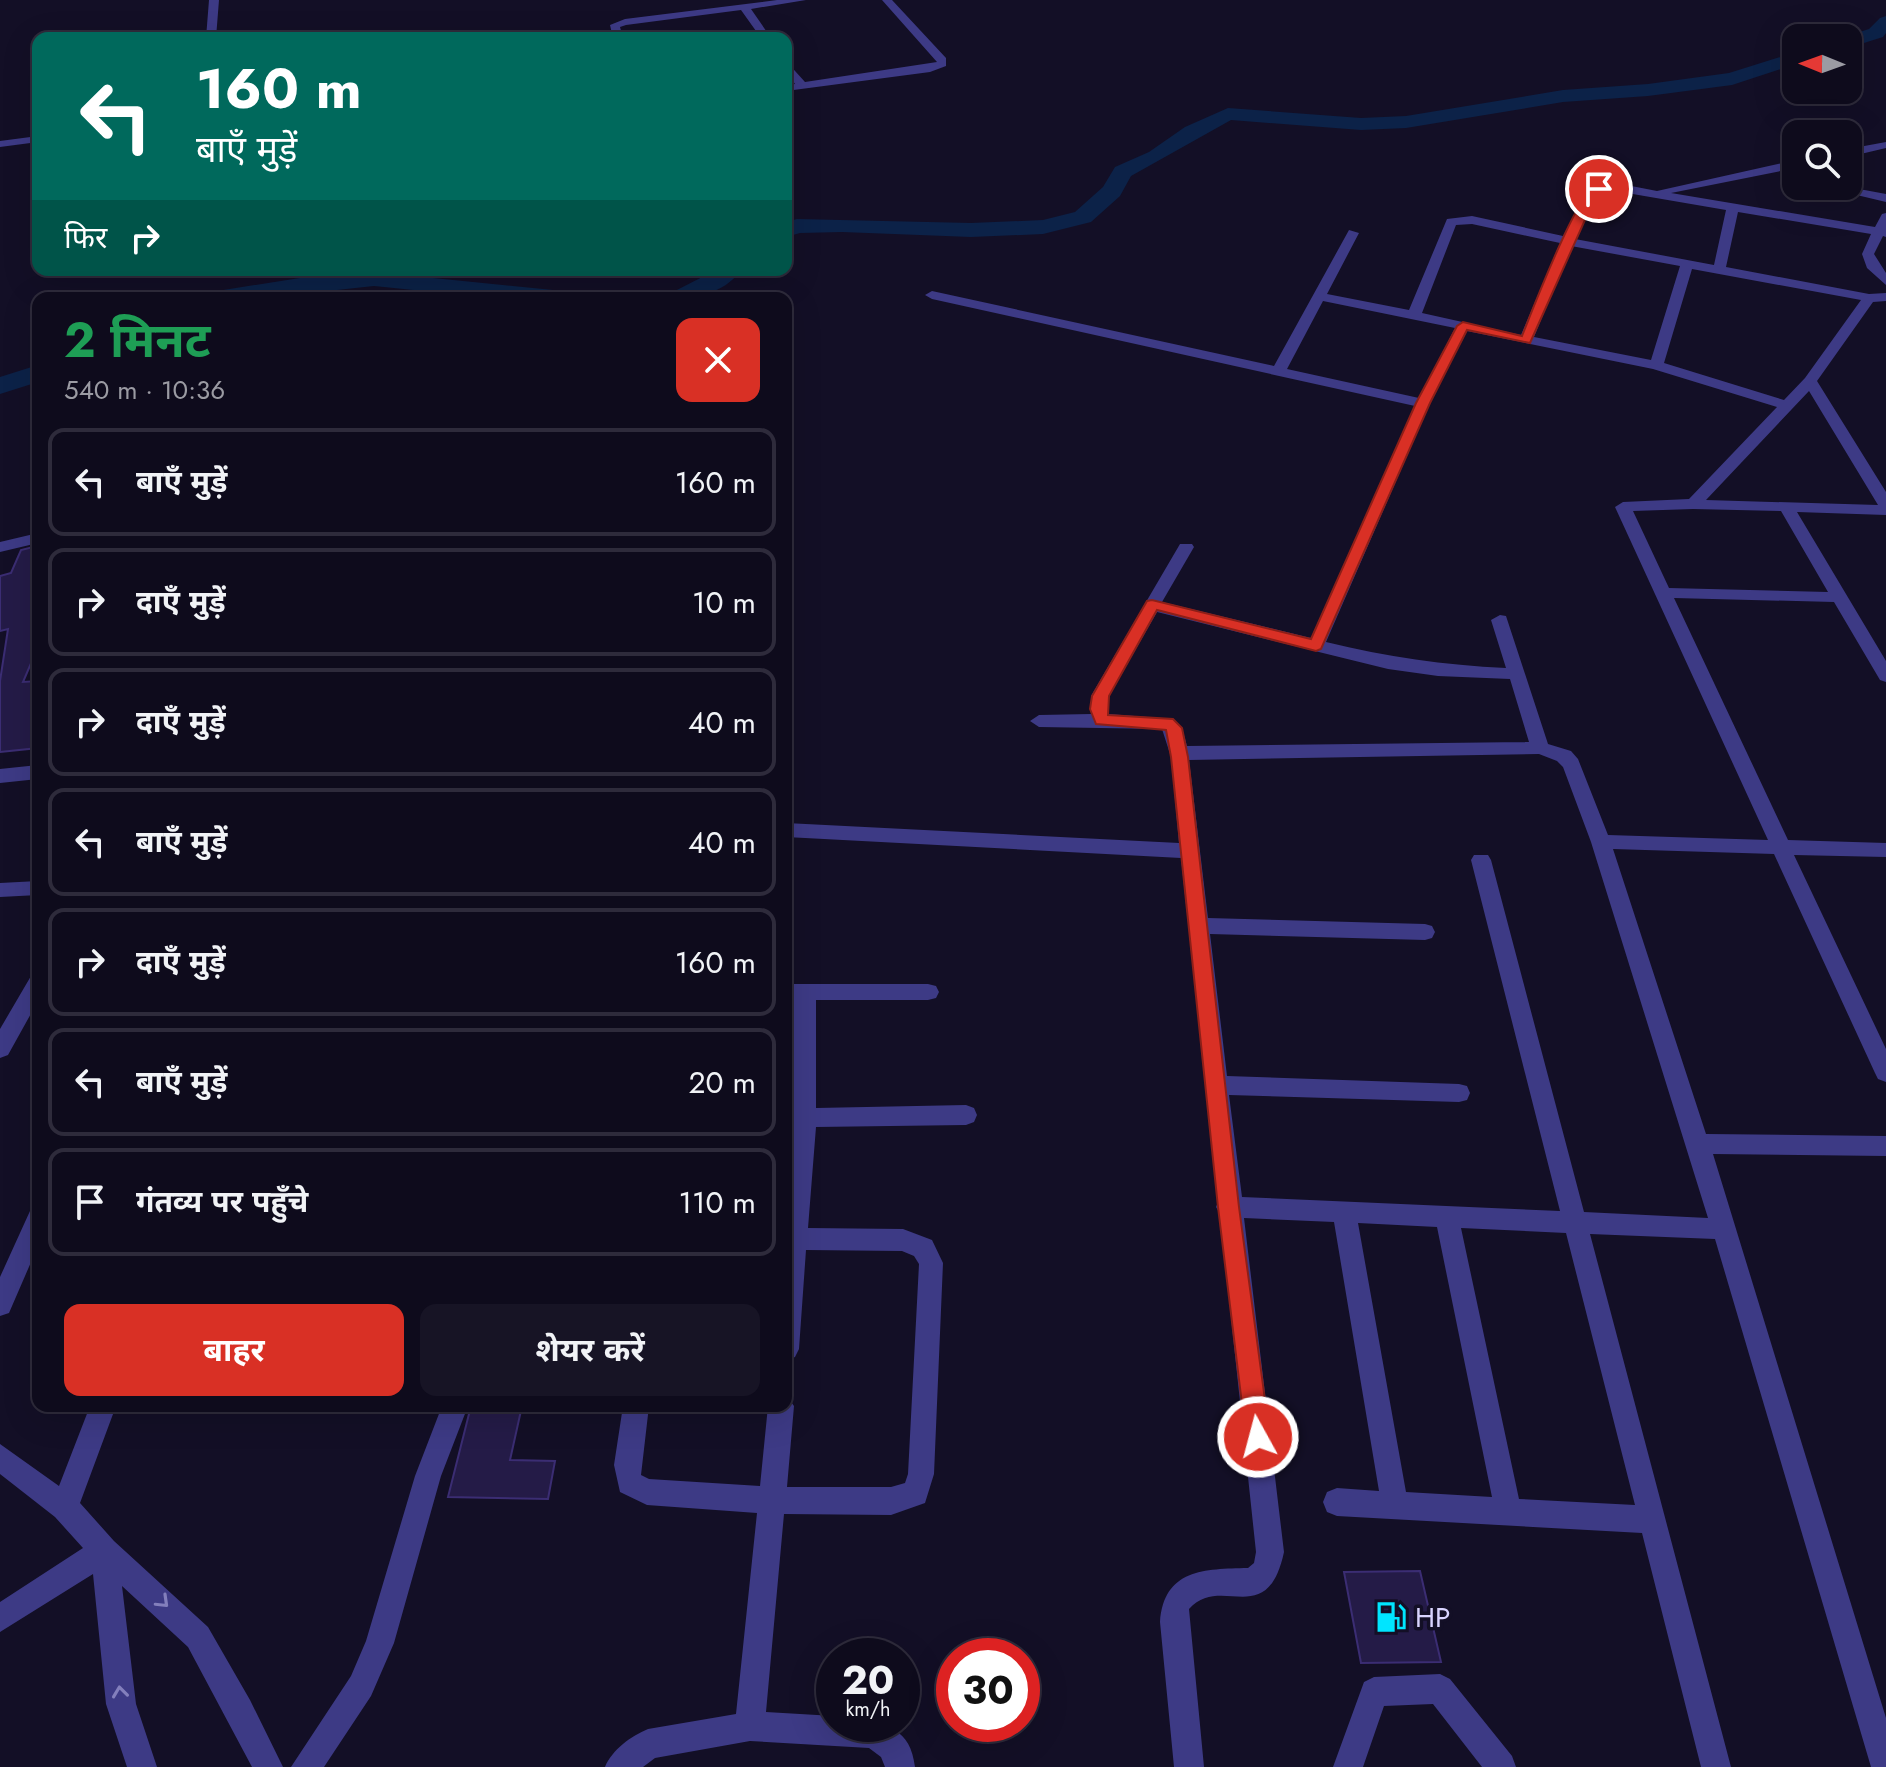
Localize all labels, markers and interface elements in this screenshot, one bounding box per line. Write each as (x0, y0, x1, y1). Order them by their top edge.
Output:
north arrow (1782, 24, 1862, 104)
map controls (1782, 24, 1862, 200)
text: 160 m (196, 48, 362, 129)
icon: left (64, 64, 168, 168)
button: search (1782, 120, 1862, 200)
text: बाएँ मुड़ें (196, 123, 297, 175)
pin (1565, 155, 1633, 223)
icon: arrive (1577, 167, 1621, 211)
text: फिर (64, 216, 107, 259)
icon: right (123, 216, 167, 260)
text: 2 मिनट (64, 306, 211, 375)
button: close (676, 318, 760, 402)
text: 540 m · 10:36 (64, 371, 225, 409)
icon: left (68, 460, 112, 504)
text: बाएँ मुड़ें (136, 460, 227, 503)
text: 160 m (675, 461, 756, 504)
icon: right (68, 580, 112, 624)
text: दाएँ मुड़ें (136, 580, 226, 623)
text: 10 m (692, 581, 756, 624)
icon: right (68, 700, 112, 744)
text: दाएँ मुड़ें (136, 700, 226, 743)
text: 40 m (688, 701, 756, 744)
icon: left (68, 820, 112, 864)
text: बाएँ मुड़ें (136, 820, 227, 863)
text: 40 m (688, 821, 756, 864)
icon: right (68, 940, 112, 984)
text: दाएँ मुड़ें (136, 940, 226, 983)
text: 160 m (675, 941, 756, 984)
icon: left (68, 1060, 112, 1104)
text: बाएँ मुड़ें (136, 1060, 227, 1103)
text: 20 m (689, 1061, 756, 1104)
icon: arrive (68, 1180, 112, 1224)
text: गंतव्य पर पहुँचे (136, 1180, 308, 1223)
text: 110 m (679, 1181, 756, 1224)
button: बाहर (64, 1304, 404, 1396)
button: शेयर करें (420, 1304, 760, 1396)
position arrow (1216, 1395, 1300, 1479)
one-way arrow (153, 1593, 168, 1607)
place label: HP (1415, 1597, 1450, 1638)
fuel station icon: HP (1374, 1600, 1408, 1634)
speed limit sign: 30 (936, 1638, 1040, 1742)
text: 20 (842, 1651, 894, 1709)
one-way arrow (112, 1686, 129, 1699)
text: km/h (845, 1695, 891, 1724)

